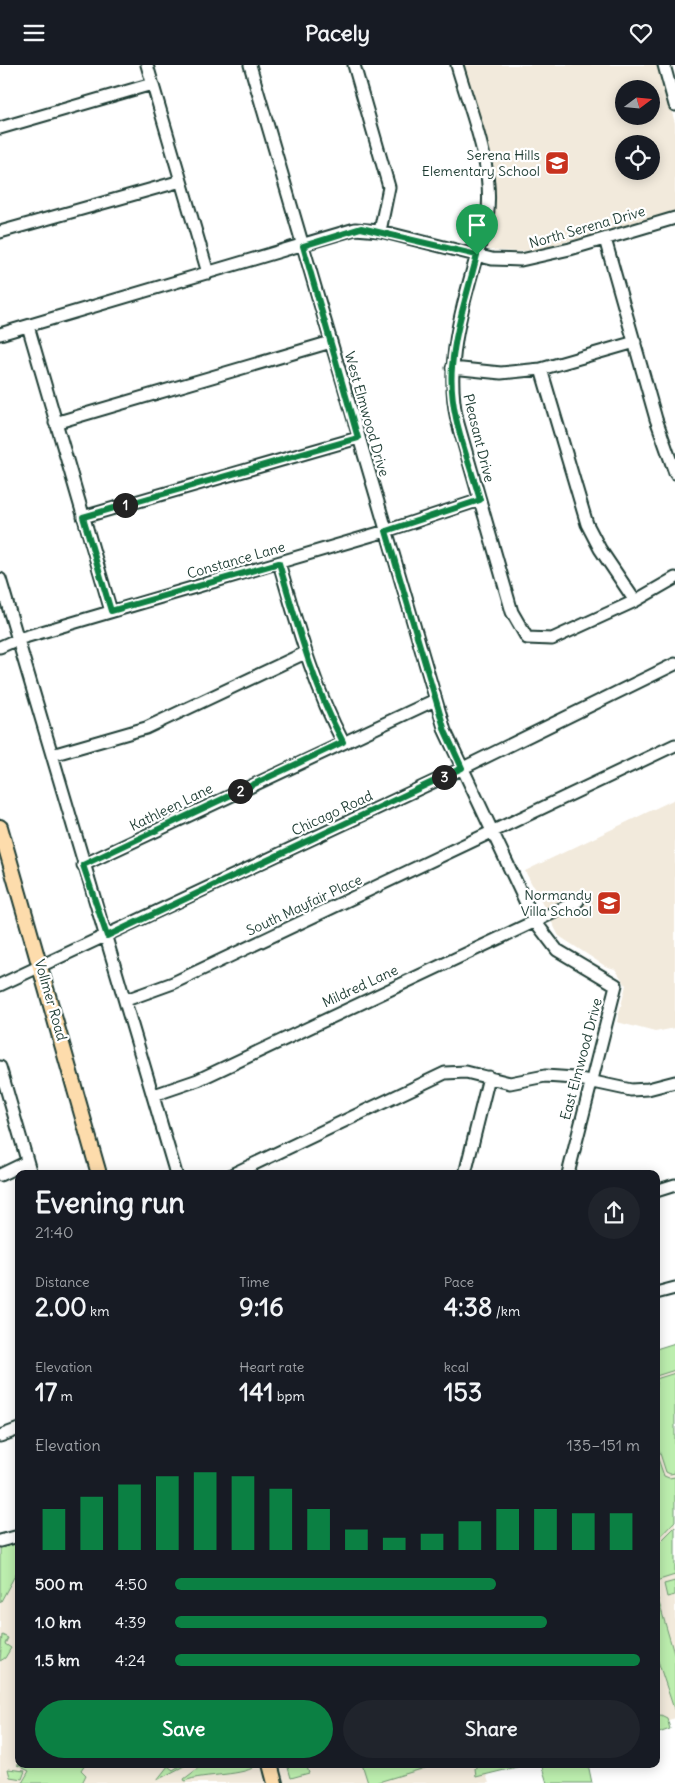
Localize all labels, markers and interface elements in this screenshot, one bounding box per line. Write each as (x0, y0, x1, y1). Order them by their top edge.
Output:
icon: menu (20, 19, 48, 47)
text: Pacely (305, 19, 370, 47)
icon: heart (627, 19, 655, 47)
north arrow (615, 80, 660, 125)
map controls (615, 80, 660, 180)
button: locate (615, 135, 660, 180)
place label: Serena Hills Elementary School (422, 146, 540, 180)
school or university icon: Serena Hills Elementary School (544, 150, 570, 176)
street label: North Serena Drive (527, 202, 647, 252)
pin (456, 204, 498, 255)
icon: arrive (463, 211, 491, 239)
street label: West Elmwood Drive (341, 349, 393, 479)
street label: Pleasant Drive (459, 392, 499, 484)
pin: 1 (112, 493, 138, 517)
text: 1 (123, 496, 128, 514)
street label: Constance Lane (185, 537, 287, 583)
pin: 3 (432, 765, 456, 789)
text: 3 (441, 768, 448, 786)
street label: Kathleen Lane (127, 779, 215, 835)
pin: 2 (228, 779, 252, 803)
text: 2 (237, 782, 244, 800)
street label: Chicago Road (289, 786, 375, 840)
street label: South Mayfair Place (243, 870, 365, 940)
place label: Normandy Villa School (521, 886, 592, 920)
school or university icon: Normandy Villa School (596, 890, 622, 916)
street label: Vollmer Road (31, 957, 71, 1043)
street label: Mildred Lane (319, 961, 401, 1011)
street label: East Elmwood Drive (556, 996, 606, 1122)
text: Evening run (35, 1185, 185, 1221)
button: share (588, 1187, 640, 1239)
text: 21:40 (35, 1222, 74, 1242)
text: Distance (35, 1273, 90, 1291)
text: Time (239, 1273, 270, 1291)
text: Pace (444, 1273, 474, 1291)
text: 2.00 (35, 1291, 87, 1323)
text: 9:16 (239, 1291, 284, 1323)
text: 4:38 (444, 1291, 492, 1323)
text: km (87, 1302, 110, 1320)
text: /km (492, 1302, 520, 1320)
text: Elevation (35, 1358, 92, 1376)
text: Heart rate (239, 1358, 304, 1376)
text: kcal (444, 1358, 469, 1376)
text: 17 (35, 1376, 57, 1408)
text: 141 (239, 1376, 273, 1408)
text: 153 (444, 1376, 482, 1408)
text: m (57, 1387, 73, 1405)
text: bpm (273, 1387, 305, 1405)
text: Elevation (35, 1435, 101, 1455)
text: 135–151 m (567, 1435, 640, 1455)
text: 500 m (35, 1574, 83, 1594)
text: 4:50 (115, 1574, 148, 1594)
text: 1.0 km (35, 1612, 81, 1632)
text: 4:39 (115, 1612, 146, 1632)
text: 1.5 km (35, 1650, 80, 1670)
text: 4:24 (115, 1650, 146, 1670)
button: Save (35, 1700, 333, 1758)
button: Share (343, 1700, 640, 1758)

